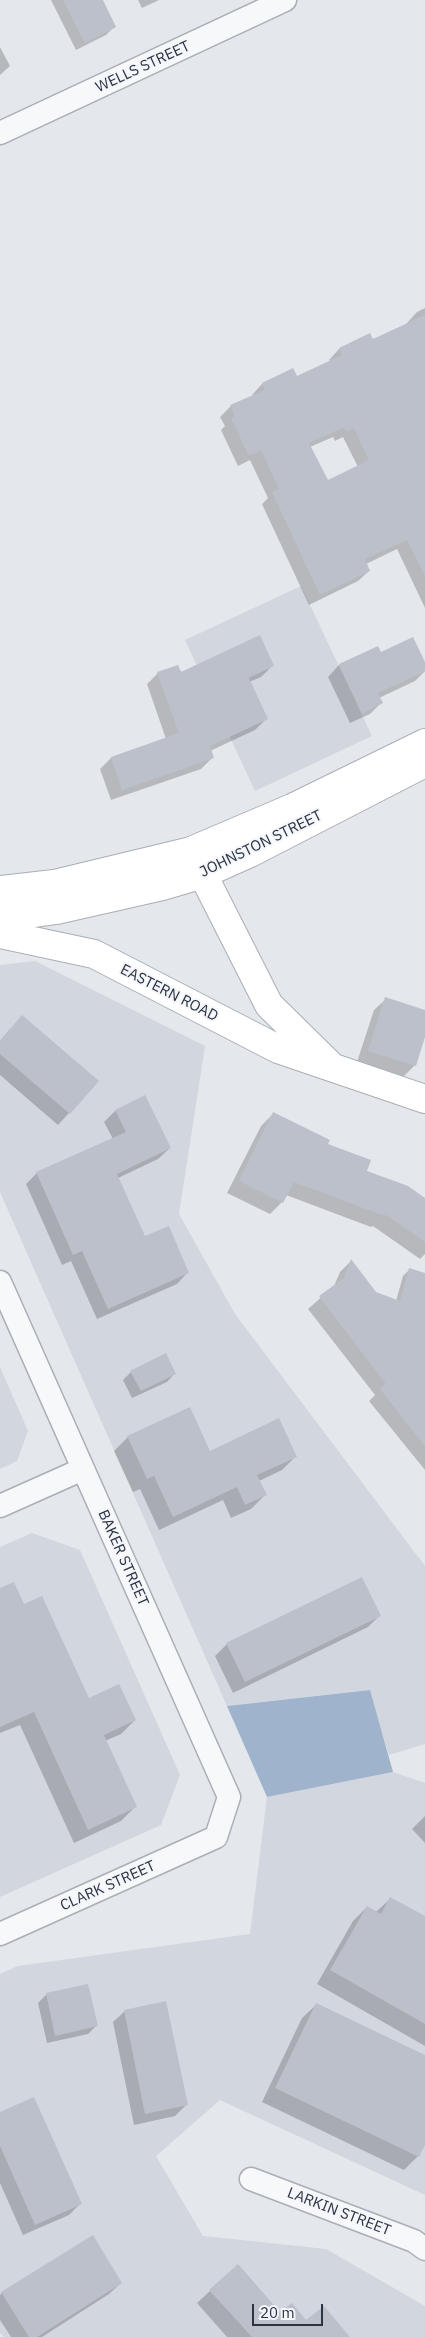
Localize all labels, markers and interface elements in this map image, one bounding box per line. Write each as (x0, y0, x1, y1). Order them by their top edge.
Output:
street label: WELLS STREET (93, 37, 193, 97)
street label: JOHNSTON STREET (197, 807, 325, 881)
street label: EASTERN ROAD (117, 961, 221, 1025)
street label: BAKER STREET (94, 1507, 152, 1609)
street label: CLARK STREET (58, 1857, 158, 1915)
street label: LARKIN STREET (285, 2184, 393, 2240)
scale bar (255, 2294, 326, 2326)
text: 20 m (260, 2303, 295, 2322)

